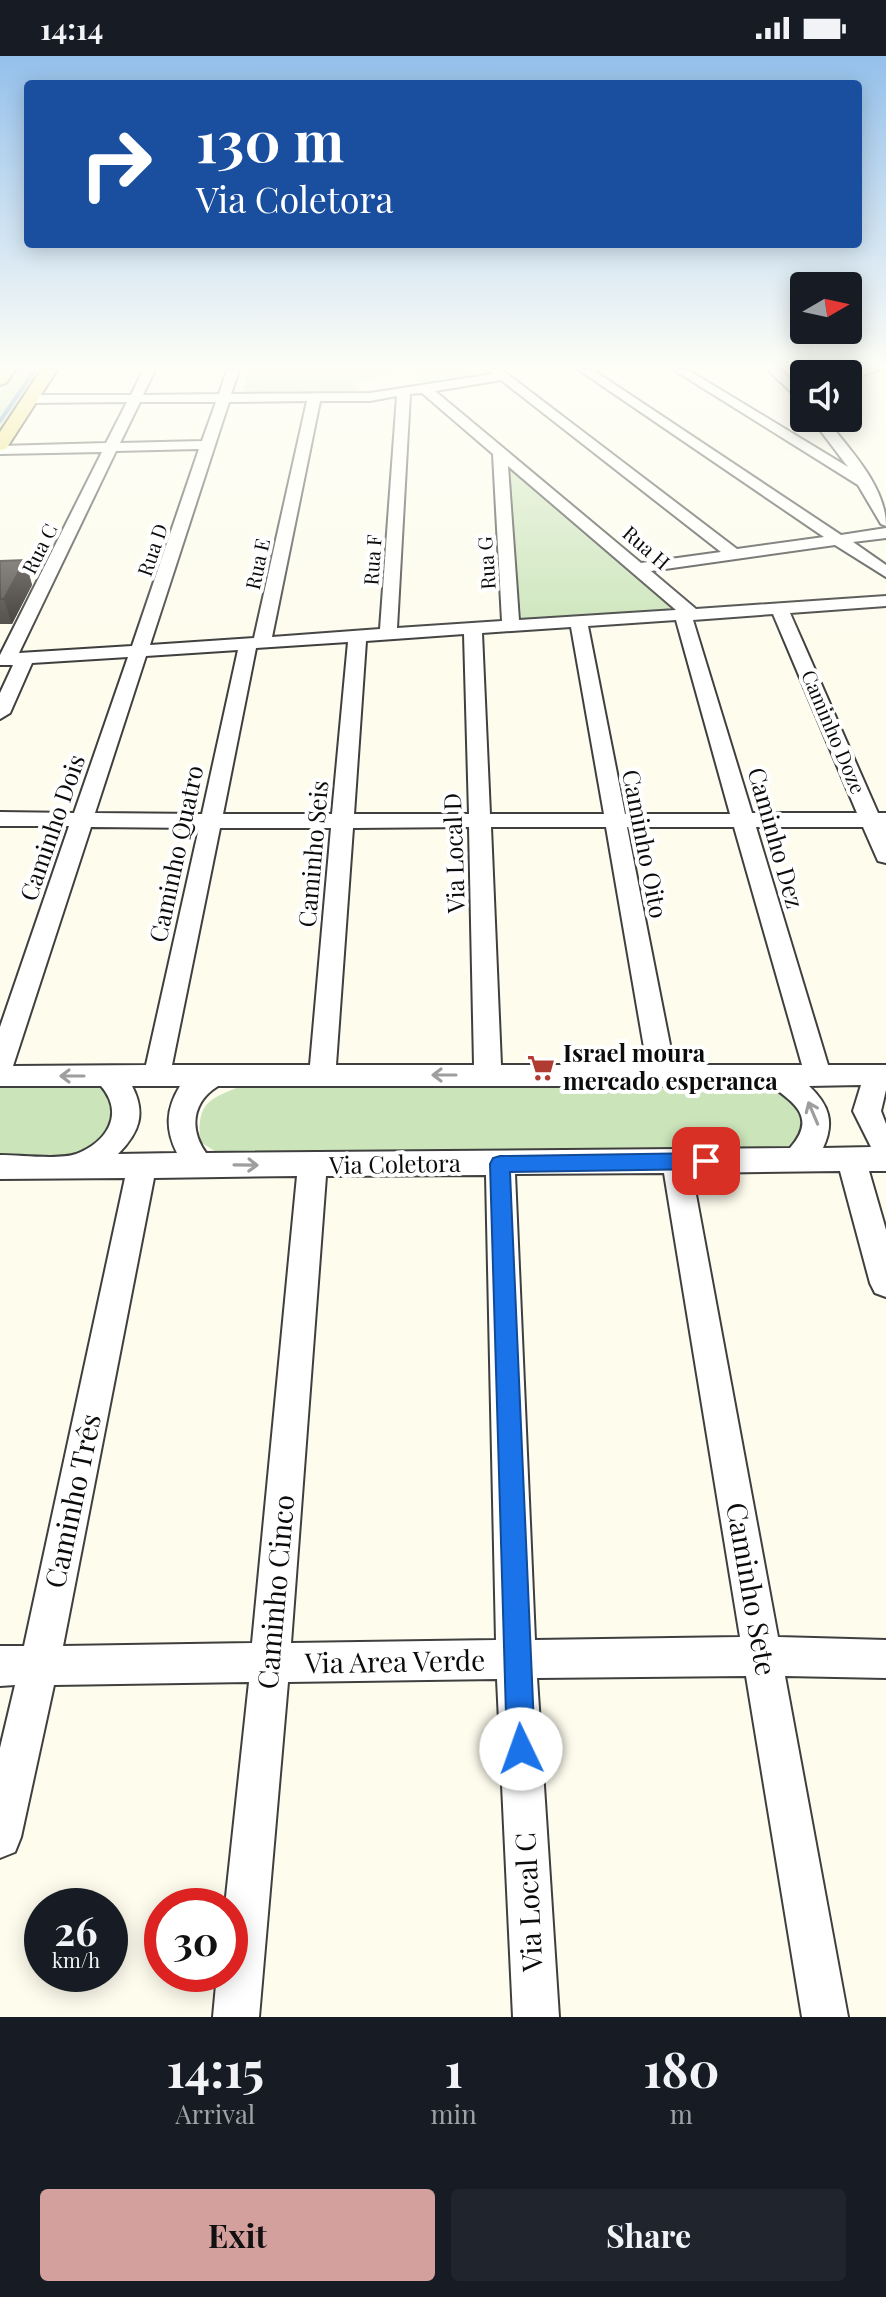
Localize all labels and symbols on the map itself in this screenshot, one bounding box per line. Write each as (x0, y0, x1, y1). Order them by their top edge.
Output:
north arrow (790, 272, 862, 344)
street label: Rua C (15, 519, 63, 578)
street label: Rua H (618, 519, 676, 575)
street label: Rua D (130, 520, 173, 579)
street label: Rua F (356, 534, 387, 586)
street label: Rua E (238, 536, 275, 592)
street label: Rua G (470, 536, 501, 591)
street label: Caminho Doze (796, 665, 873, 797)
street label: Caminho Dois (11, 750, 91, 905)
street label: Caminho Quatro (141, 762, 209, 945)
street label: Caminho Dez (742, 763, 812, 912)
street label: Caminho Oito (616, 767, 676, 921)
street label: Caminho Seis (290, 779, 334, 929)
street label: Via Local D (435, 792, 471, 915)
place label: Israel moura mercado esperanca (563, 1036, 778, 1096)
supermarket icon: Israel moura mercado esperanca (526, 1053, 556, 1083)
one-way arrow (431, 1067, 458, 1083)
one-way arrow (59, 1068, 86, 1084)
one-way arrow (805, 1101, 819, 1125)
pin (672, 1127, 740, 1195)
street label: Via Coletora (328, 1146, 461, 1180)
one-way arrow (232, 1157, 259, 1172)
street label: Caminho Três (35, 1410, 108, 1591)
street label: Caminho Cinco (248, 1493, 301, 1691)
street label: Caminho Sete (719, 1499, 786, 1678)
street label: Via Area Verde (303, 1640, 486, 1681)
position arrow (479, 1707, 563, 1791)
street label: Via Local C (505, 1832, 550, 1974)
speed limit sign: 30 (144, 1888, 248, 1992)

